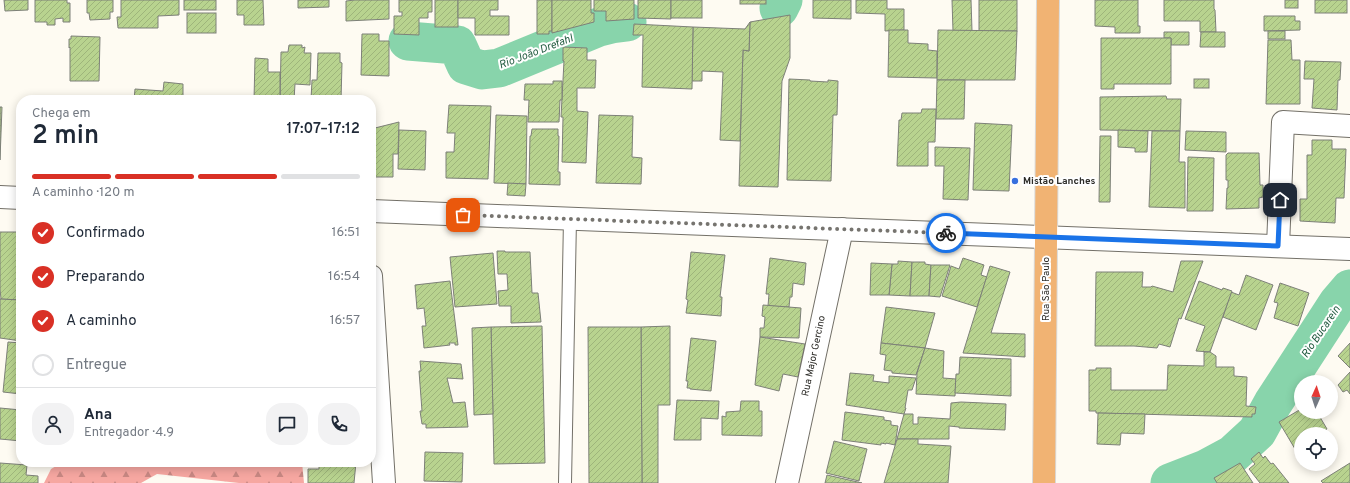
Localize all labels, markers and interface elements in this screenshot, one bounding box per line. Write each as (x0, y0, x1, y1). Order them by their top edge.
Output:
water label: Rio João Drefahl (497, 31, 576, 73)
text: Chega em (32, 106, 91, 122)
text: 2 min (32, 120, 99, 153)
text: 17:07–17:12 (286, 120, 360, 139)
place label: Mistão Lanches (1023, 175, 1095, 188)
marker: Mistão Lanches (1010, 176, 1020, 186)
pin (1263, 183, 1297, 217)
text: A caminho · 120 m (32, 185, 134, 201)
icon: home (1269, 189, 1291, 211)
pin (446, 198, 480, 232)
icon: bag (452, 204, 474, 226)
courier (926, 213, 966, 253)
icon: check (32, 222, 54, 244)
icon: bike (935, 222, 957, 244)
text: Confirmado (66, 224, 145, 243)
text: 16:51 (332, 225, 360, 241)
street label: Rua São Paulo (1040, 256, 1053, 321)
icon: check (32, 266, 54, 288)
text: Preparando (66, 268, 145, 287)
text: 16:54 (328, 269, 360, 285)
water label: Rio Bucarein (1298, 303, 1344, 361)
icon: check (32, 310, 54, 332)
text: A caminho (66, 312, 137, 331)
text: 16:57 (330, 313, 360, 329)
street label: Rua Major Gercino (799, 314, 829, 398)
text: Entregue (66, 356, 127, 375)
north arrow (1294, 375, 1338, 419)
map controls (1294, 375, 1338, 471)
button: person (32, 403, 74, 445)
button: chat (266, 403, 308, 445)
button: phone (318, 403, 360, 445)
text: Ana (84, 406, 112, 425)
text: Entregador · 4.9 (84, 425, 174, 441)
button: locate (1294, 427, 1338, 471)

